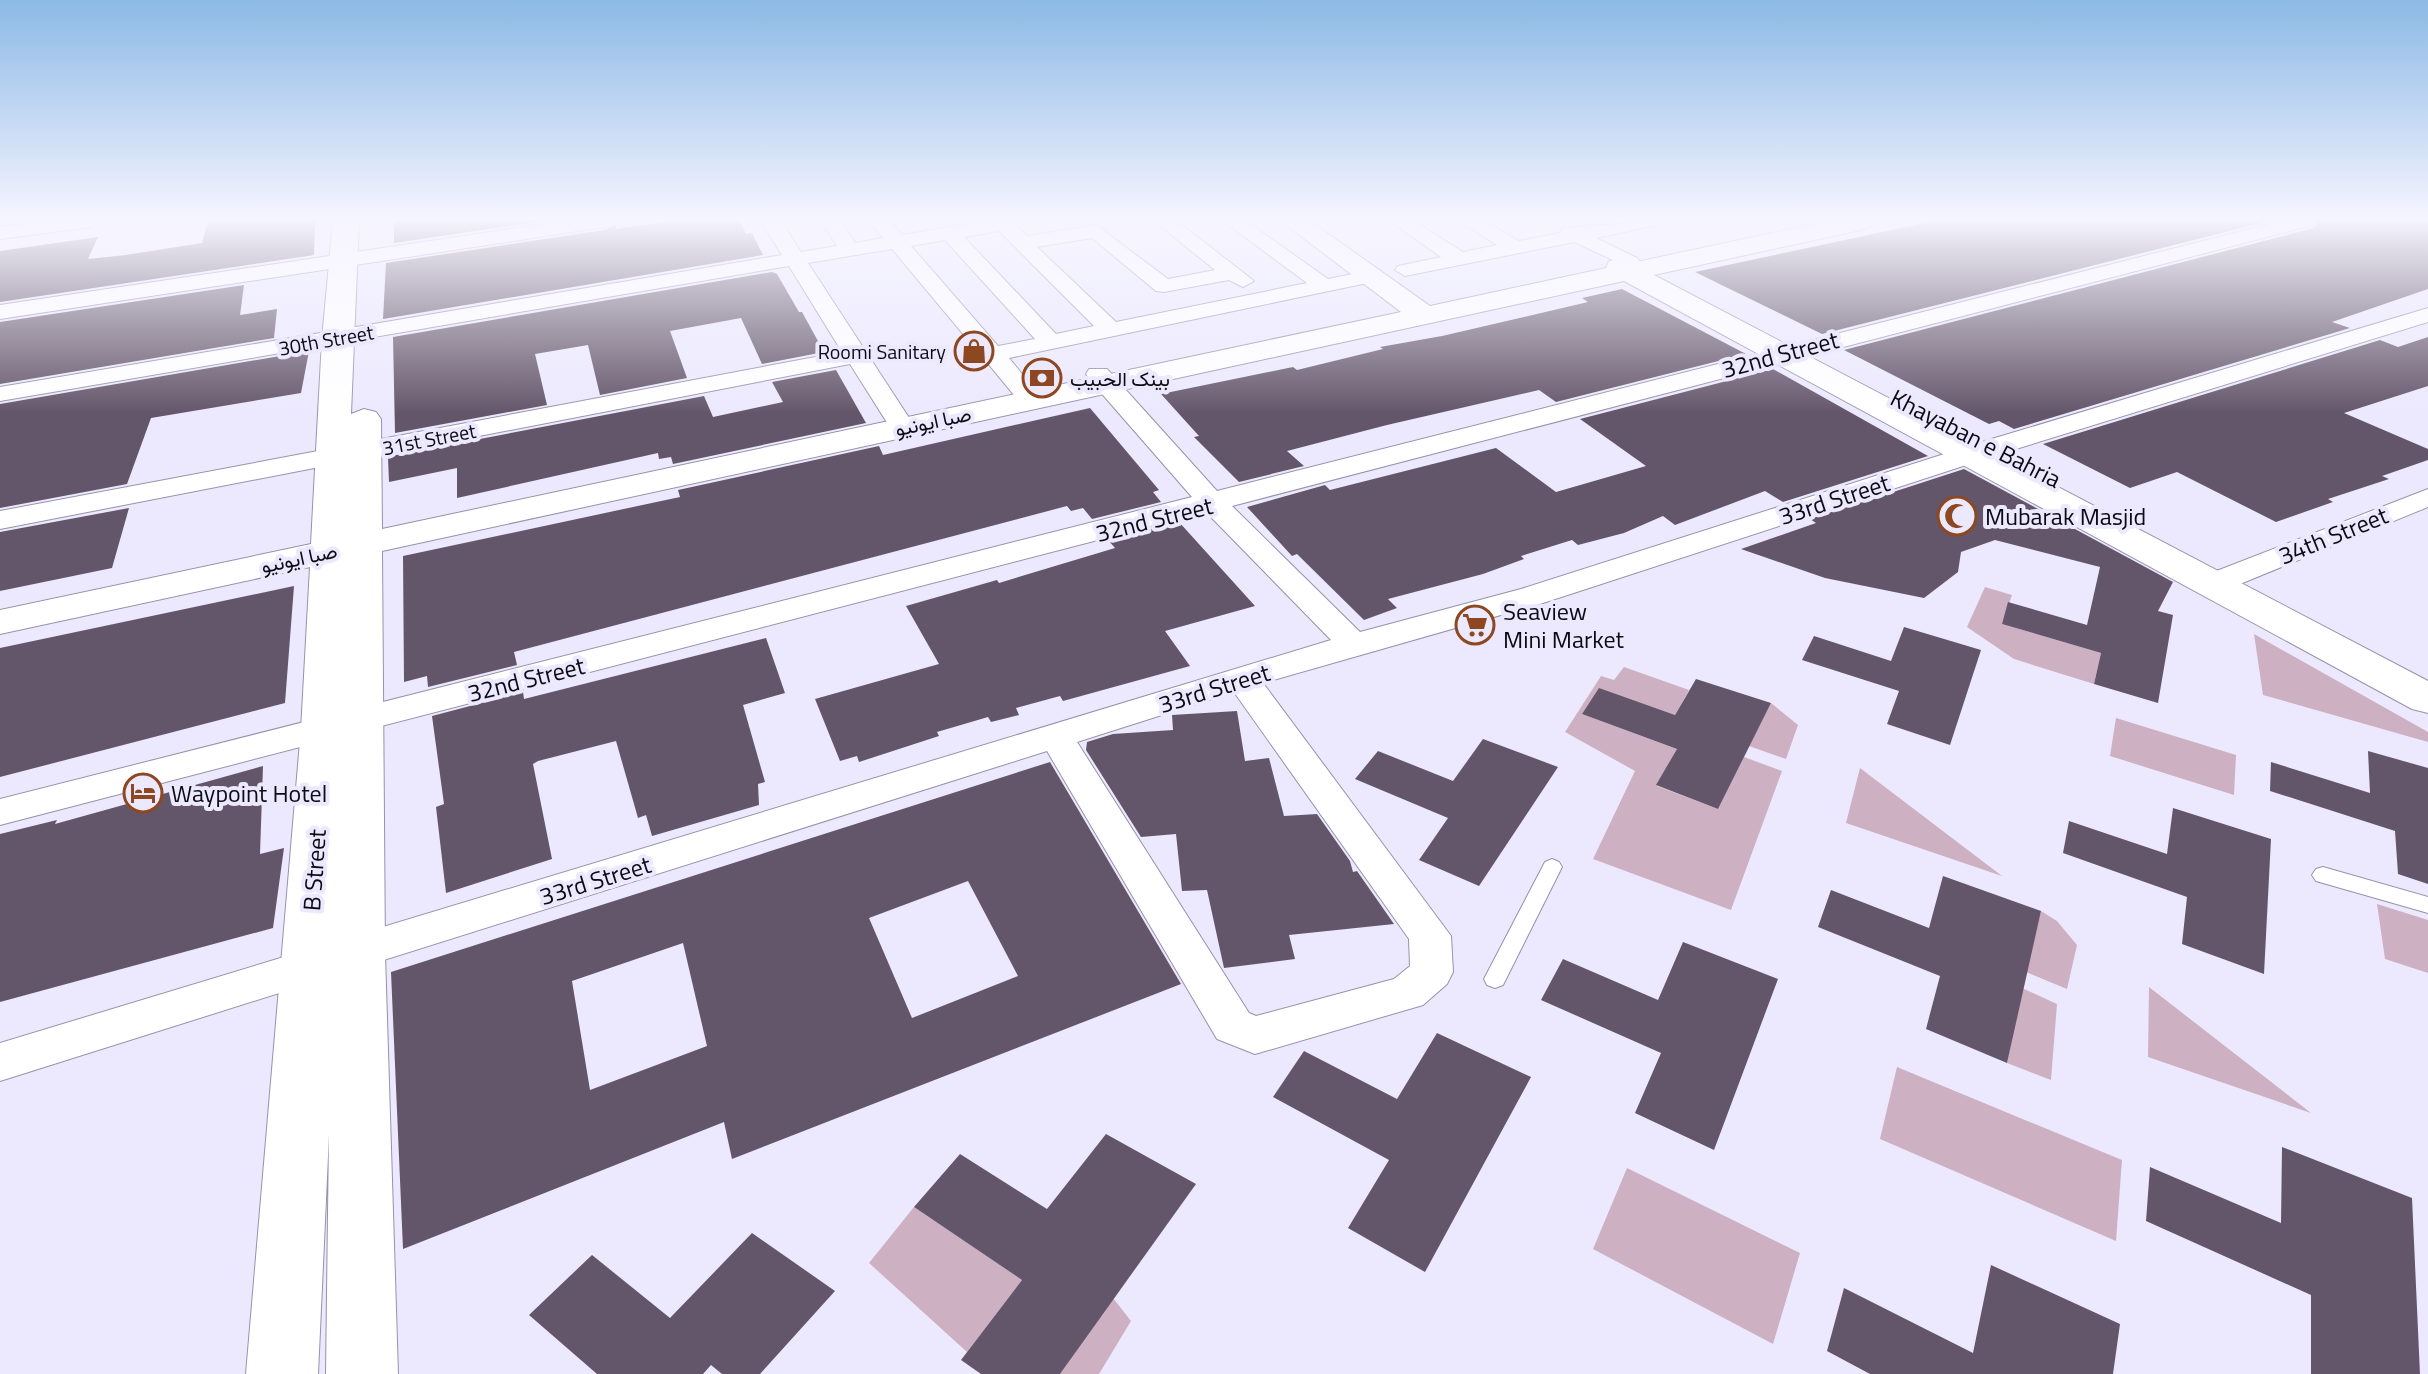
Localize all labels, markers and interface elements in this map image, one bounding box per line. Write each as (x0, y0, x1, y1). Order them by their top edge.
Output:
street label: 30th Street (276, 316, 376, 364)
street label: 32nd Street (1718, 321, 1843, 387)
shop icon: Roomi Sanitary (953, 330, 995, 372)
place label: Roomi Sanitary (818, 336, 946, 367)
bank icon: بينک الحبيب (1021, 357, 1063, 399)
place label: بينک الحبيب (1070, 363, 1170, 394)
street label: Khayaban e Bahria (1884, 379, 2068, 497)
street label: صبا ایونیو (892, 398, 974, 444)
street label: 31st Street (380, 415, 478, 463)
street label: 33rd Street (1774, 464, 1895, 534)
street label: 32nd Street (1092, 487, 1217, 551)
mosque icon: Mubarak Masjid (1936, 495, 1978, 537)
street label: 34th Street (2273, 496, 2394, 573)
place label: Mubarak Masjid (1985, 498, 2146, 534)
street label: صبا ایونیو (258, 535, 340, 581)
place label: Seaview Mini Market (1503, 593, 1625, 657)
supermarket icon: Seaview Mini Market (1454, 604, 1496, 646)
street label: 32nd Street (464, 647, 589, 711)
street label: 33rd Street (1154, 654, 1275, 722)
hotel icon: Waypoint Hotel (122, 772, 164, 814)
place label: Waypoint Hotel (171, 775, 327, 811)
street label: B Street (293, 827, 335, 912)
street label: 33rd Street (535, 846, 656, 914)

